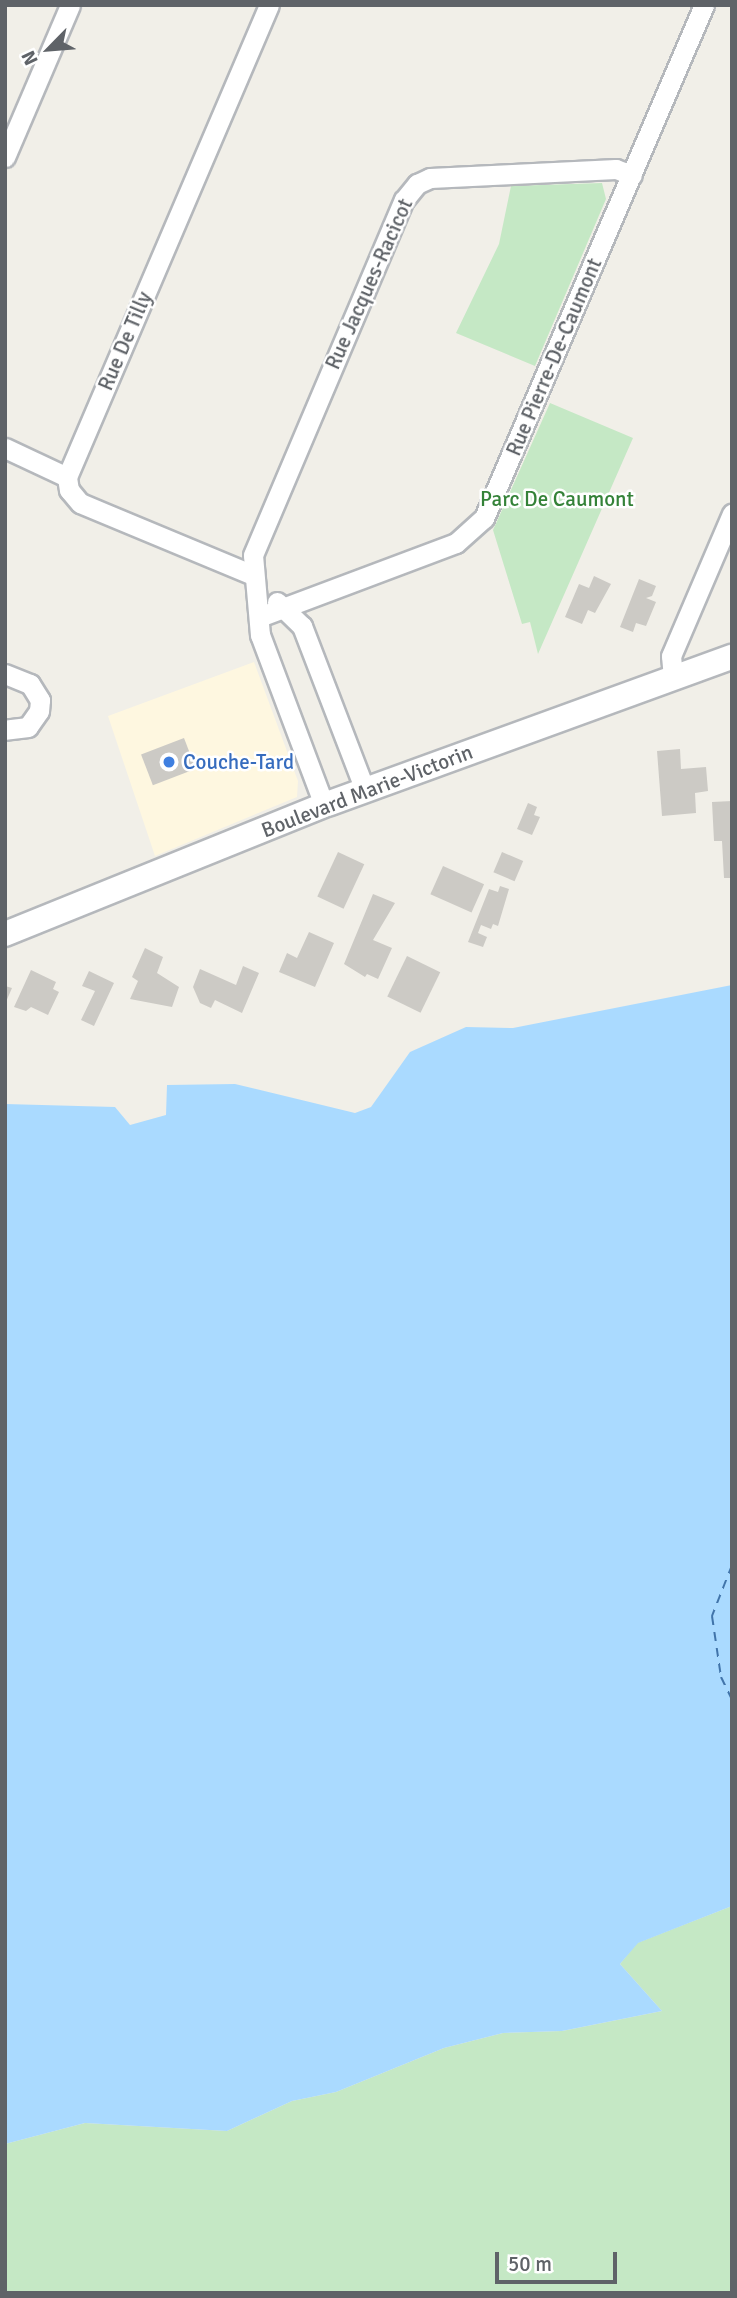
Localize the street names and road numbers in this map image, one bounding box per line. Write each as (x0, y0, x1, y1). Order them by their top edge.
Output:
street label: Rue Jacques-Racicot (320, 195, 418, 373)
street label: Rue Pierre-De-Caumont (501, 254, 607, 460)
street label: Rue De Tilly (93, 288, 157, 394)
street label: Boulevard Marie-Victorin (258, 739, 476, 843)

